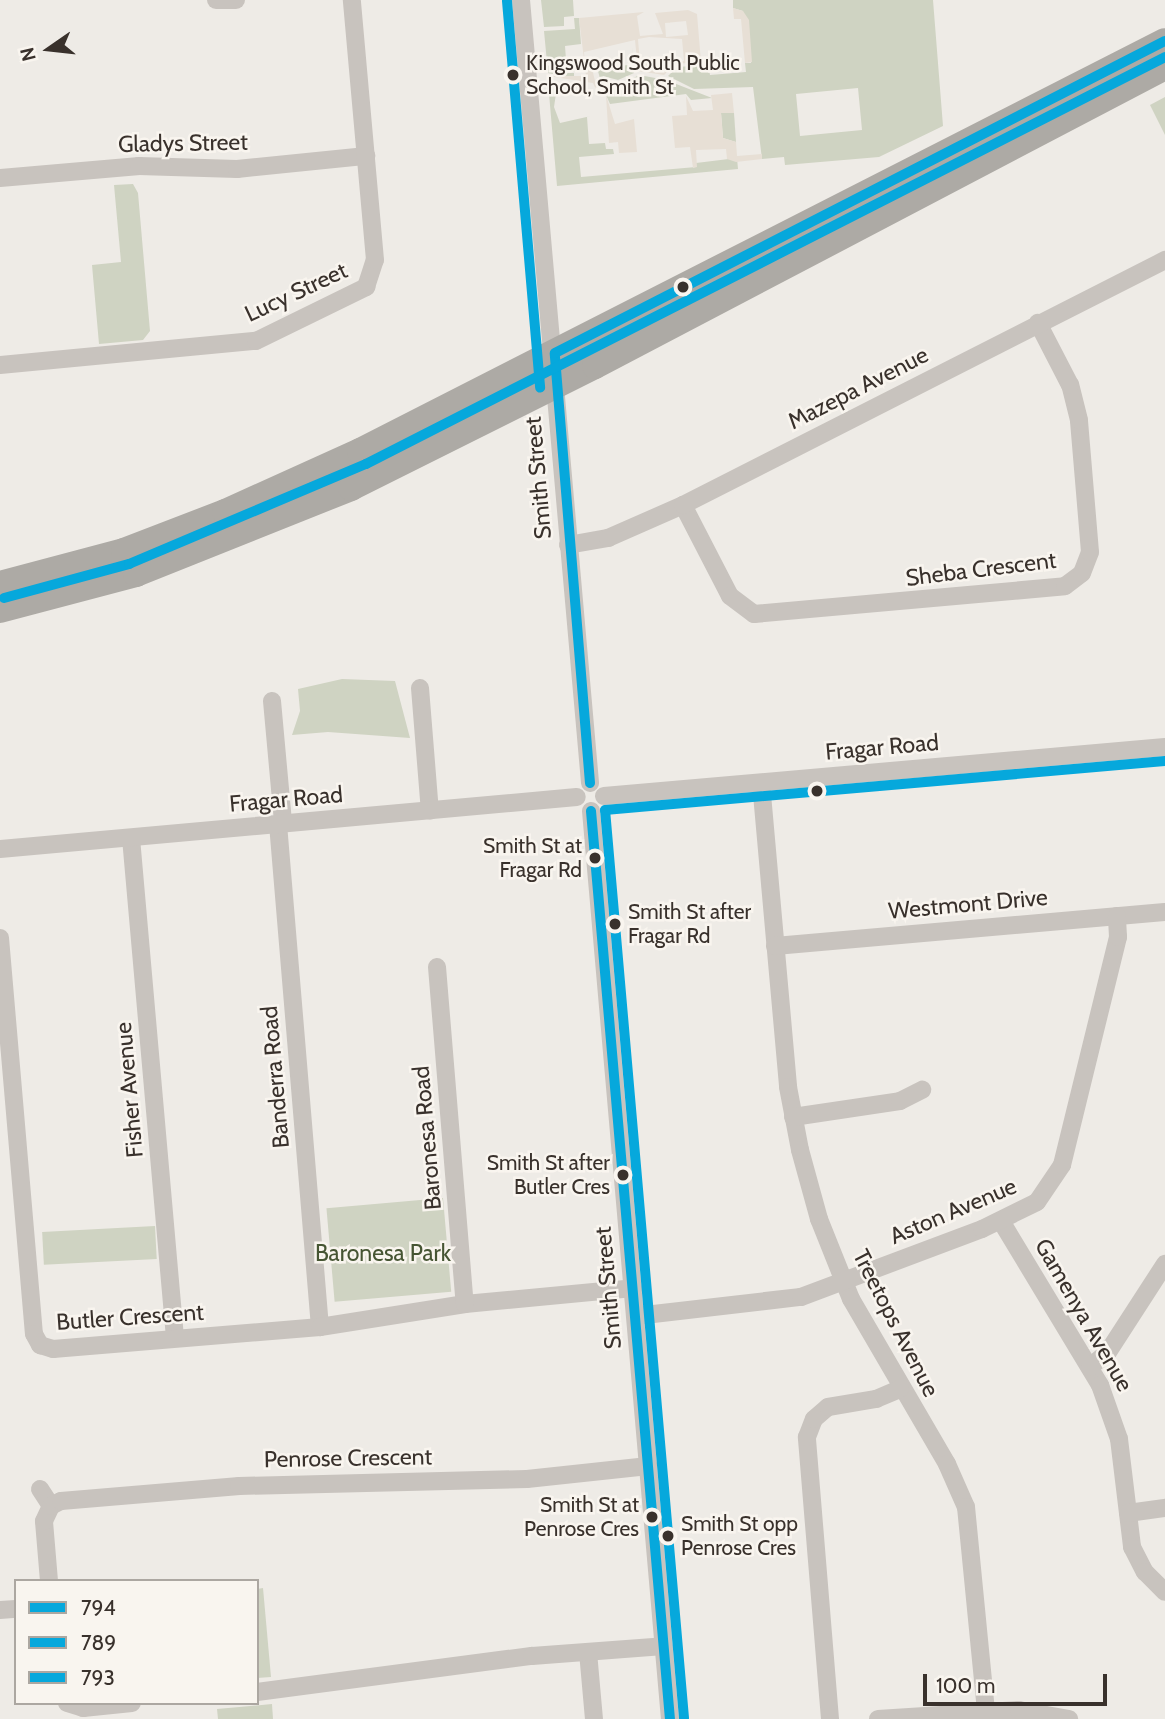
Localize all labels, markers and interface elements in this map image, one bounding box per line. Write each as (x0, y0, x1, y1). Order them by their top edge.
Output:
north arrow (14, 14, 84, 84)
text: N (15, 45, 41, 64)
place label: Kingswood South Public School, Smith St (526, 50, 740, 100)
marker: Kingswood South Public School, Smith St (506, 68, 520, 82)
street label: Gladys Street (118, 128, 248, 158)
street label: Lucy Street (240, 256, 352, 328)
unlabelled marker (676, 280, 690, 294)
street label: Mazepa Avenue (783, 341, 933, 435)
street label: Smith Street (519, 416, 557, 540)
street label: Sheba Crescent (904, 546, 1058, 592)
street label: Fragar Road (824, 728, 940, 766)
street label: Fragar Road (228, 780, 344, 818)
unlabelled marker (810, 784, 824, 798)
place label: Smith St at Fragar Rd (483, 833, 582, 883)
marker: Smith St at Fragar Rd (588, 851, 602, 865)
street label: Westmont Drive (887, 883, 1049, 925)
place label: Smith St after Fragar Rd (628, 899, 751, 949)
marker: Smith St after Fragar Rd (608, 917, 622, 931)
street label: Banderra Road (255, 1005, 295, 1149)
street label: Fisher Avenue (109, 1021, 149, 1159)
street label: Baronesa Road (407, 1065, 447, 1211)
place label: Smith St after Butler Cres (487, 1150, 610, 1200)
marker: Smith St after Butler Cres (616, 1168, 630, 1182)
street label: Aston Avenue (885, 1172, 1021, 1250)
street label: Smith Street (589, 1226, 627, 1350)
street label: Gamenya Avenue (1029, 1234, 1139, 1396)
park label: Baronesa Park (315, 1239, 451, 1267)
street label: Treetops Avenue (847, 1245, 945, 1401)
street label: Butler Crescent (55, 1298, 205, 1336)
street label: Penrose Crescent (264, 1443, 432, 1473)
place label: Smith St at Penrose Cres (524, 1492, 639, 1542)
marker: Smith St at Penrose Cres (645, 1510, 659, 1524)
place label: Smith St opp Penrose Cres (681, 1511, 798, 1561)
marker: Smith St opp Penrose Cres (661, 1529, 675, 1543)
legend (14, 1579, 259, 1705)
text: 794 (81, 1595, 116, 1620)
text: 789 (81, 1630, 116, 1655)
scale bar (927, 1660, 1111, 1704)
text: 793 (81, 1665, 115, 1690)
text: 100 m (936, 1673, 995, 1698)

